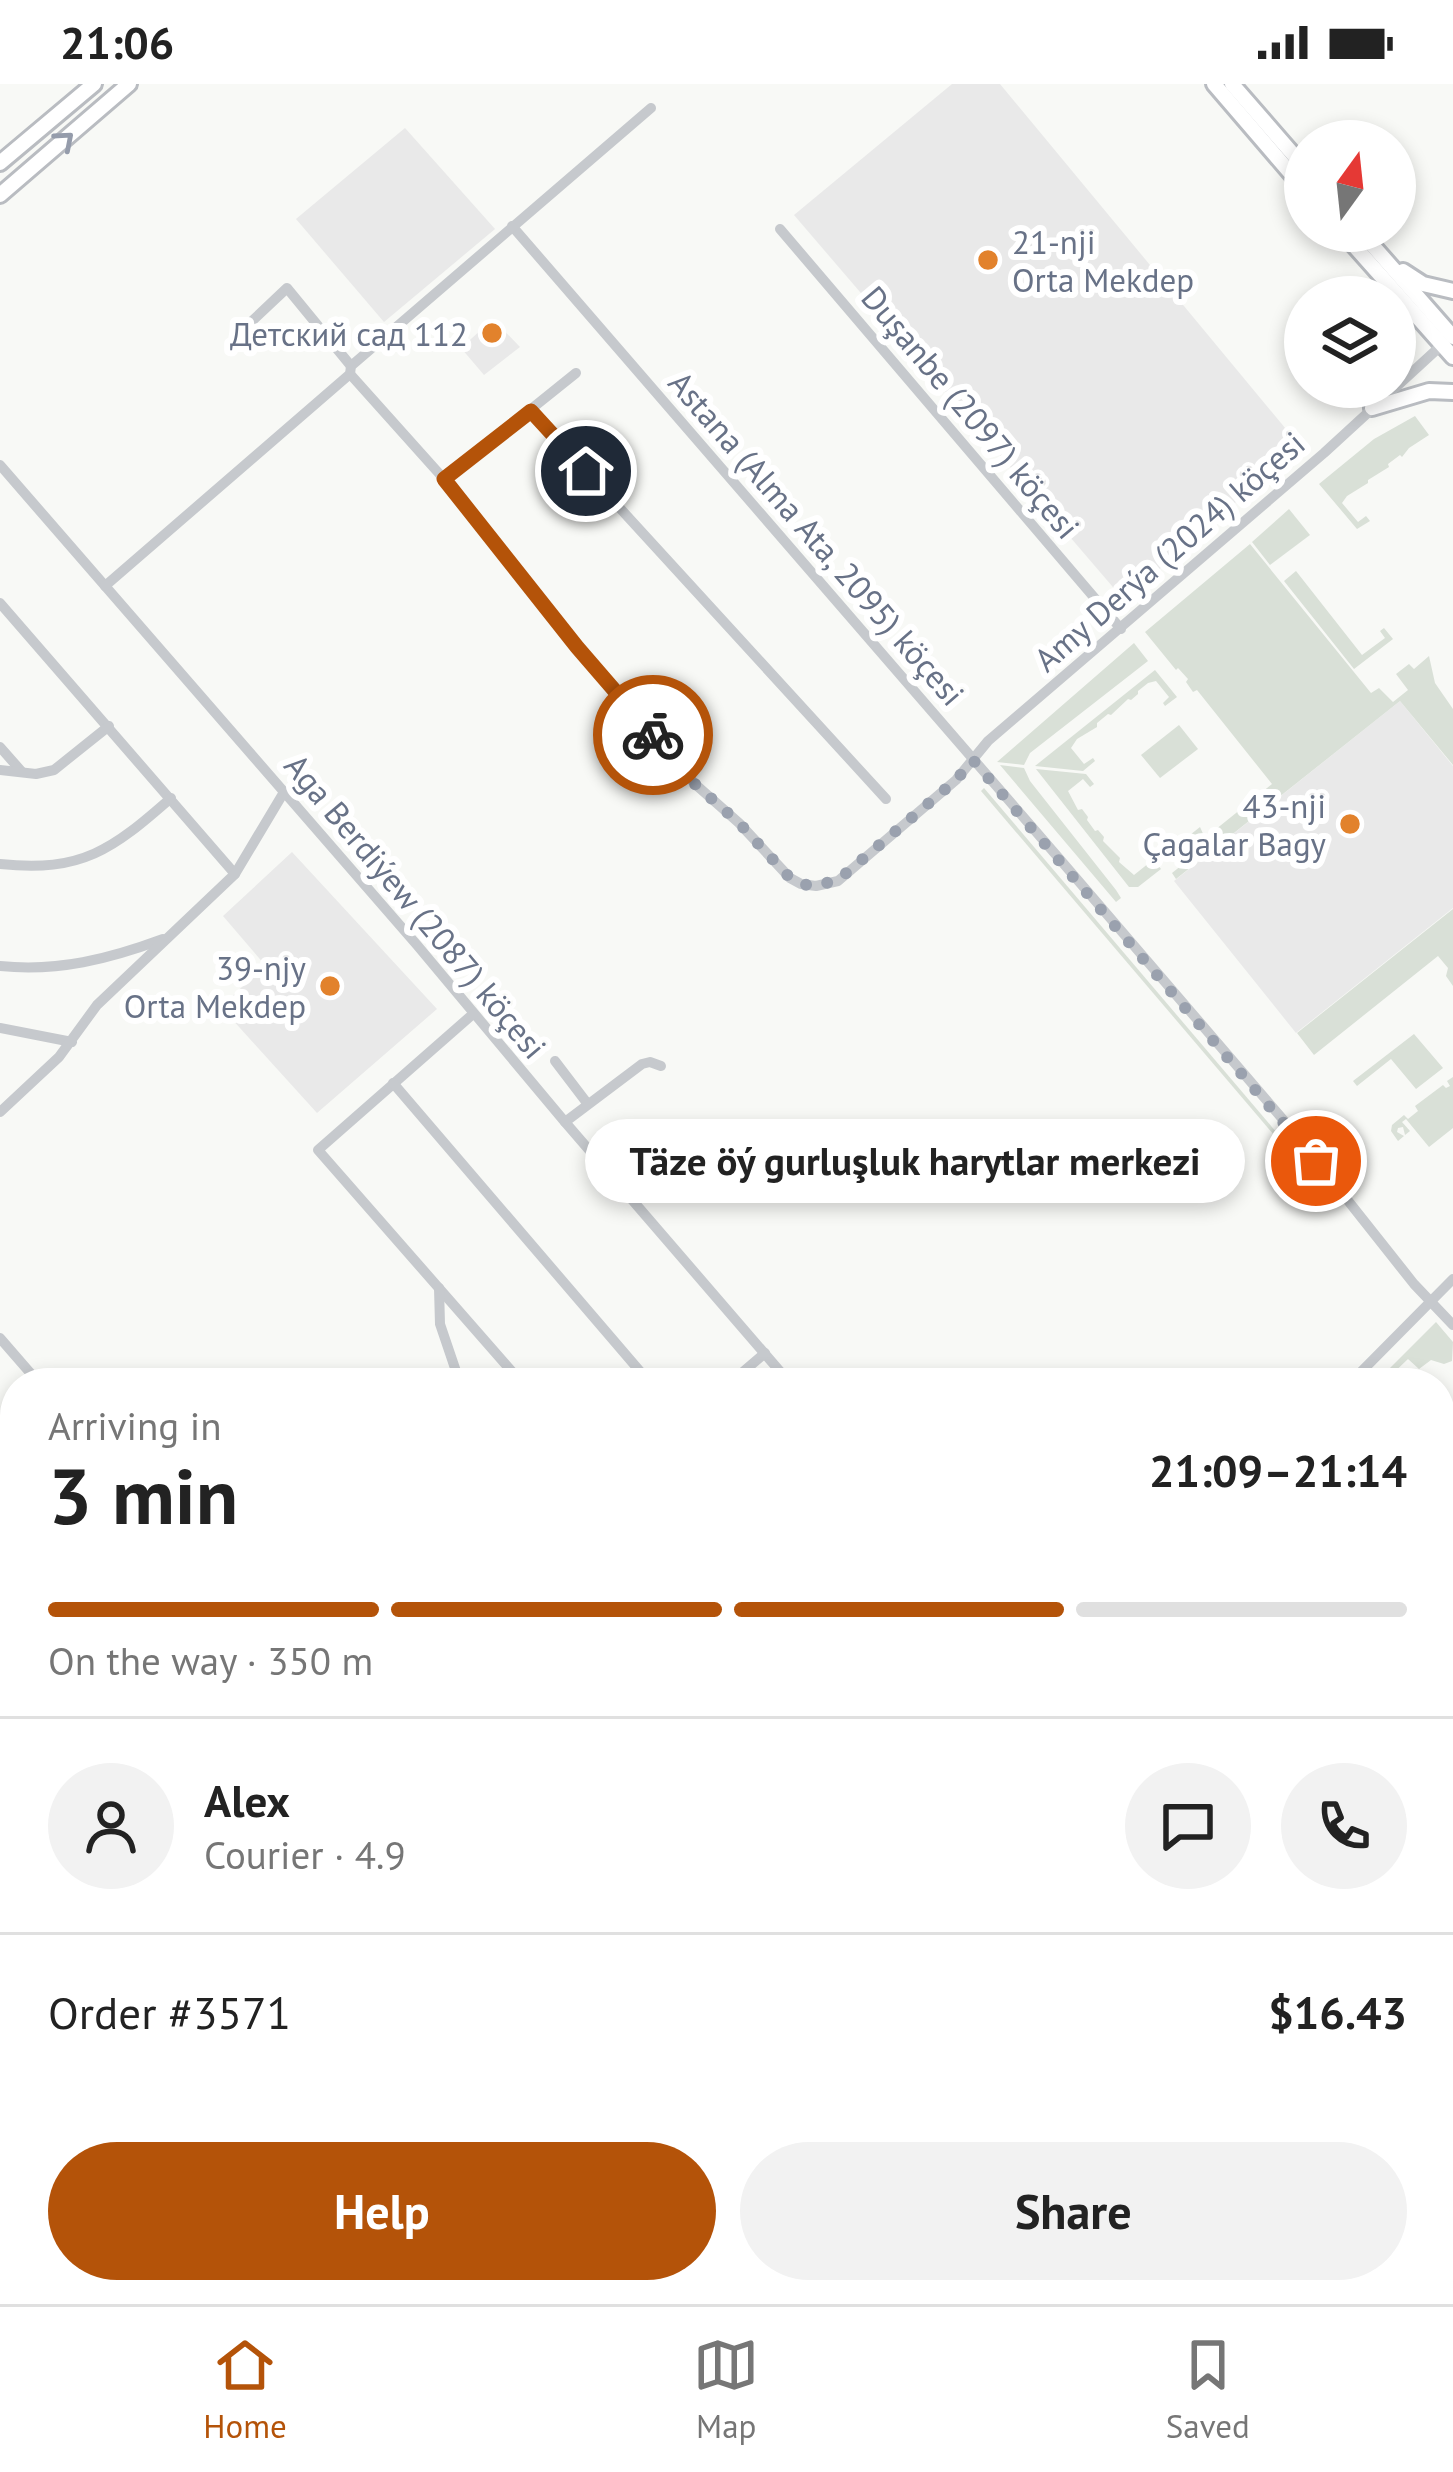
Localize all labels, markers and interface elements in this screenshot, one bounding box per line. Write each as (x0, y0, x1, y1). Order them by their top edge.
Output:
text: 21:06 (60, 13, 174, 71)
north arrow (1284, 120, 1416, 252)
map controls (1284, 120, 1416, 408)
one-way arrow (51, 132, 73, 154)
place label: 21-nji Orta Mekdep (1012, 220, 1194, 301)
marker: 21-nji Orta Mekdep (975, 247, 1001, 273)
button: layers (1284, 276, 1416, 408)
street label: Duşanbe (2097) köçesi (853, 277, 1089, 547)
place label: Детский сад 112 (230, 312, 468, 355)
marker: Детский сад 112 (479, 320, 505, 346)
street label: Astana (Alma Ata, 2095) köçesi (660, 362, 974, 714)
pin (535, 420, 637, 522)
street label: Amy Derýa (2024) köçesi (1025, 422, 1313, 680)
icon: home (553, 438, 619, 504)
courier (593, 675, 713, 795)
icon: bike (620, 702, 686, 768)
street label: Aga Berdiýew (2087) köçesi (276, 745, 556, 1067)
place label: 43-nji Çagalar Bagy (1142, 784, 1327, 865)
marker: 43-nji Çagalar Bagy (1337, 811, 1363, 837)
place label: 39-njy Orta Mekdep (124, 946, 307, 1027)
marker: 39-njy Orta Mekdep (317, 973, 343, 999)
pin (1265, 1110, 1367, 1212)
callout: Täze öý gurluşluk harytlar merkezi (584, 1119, 1244, 1203)
icon: bag (1283, 1128, 1349, 1194)
text: Täze öý gurluşluk harytlar merkezi (629, 1135, 1201, 1186)
text: Arriving in (48, 1400, 222, 1451)
text: 21:09–21:14 (1149, 1441, 1407, 1499)
text: 3 min (48, 1445, 238, 1546)
text: On the way · 350 m (48, 1635, 373, 1686)
button: person (48, 1763, 174, 1889)
button: chat (1125, 1763, 1251, 1889)
button: phone (1281, 1763, 1407, 1889)
text: Alex (204, 1771, 290, 1829)
text: Courier · 4.9 (204, 1829, 406, 1880)
text: Order #3571 (48, 1983, 291, 2041)
text: $16.43 (1268, 1983, 1407, 2041)
button: Help (48, 2142, 716, 2280)
button: Share (740, 2142, 1407, 2280)
tab: Home (203, 2332, 287, 2447)
tab: Map (693, 2332, 759, 2447)
tab: Saved (1166, 2332, 1250, 2447)

